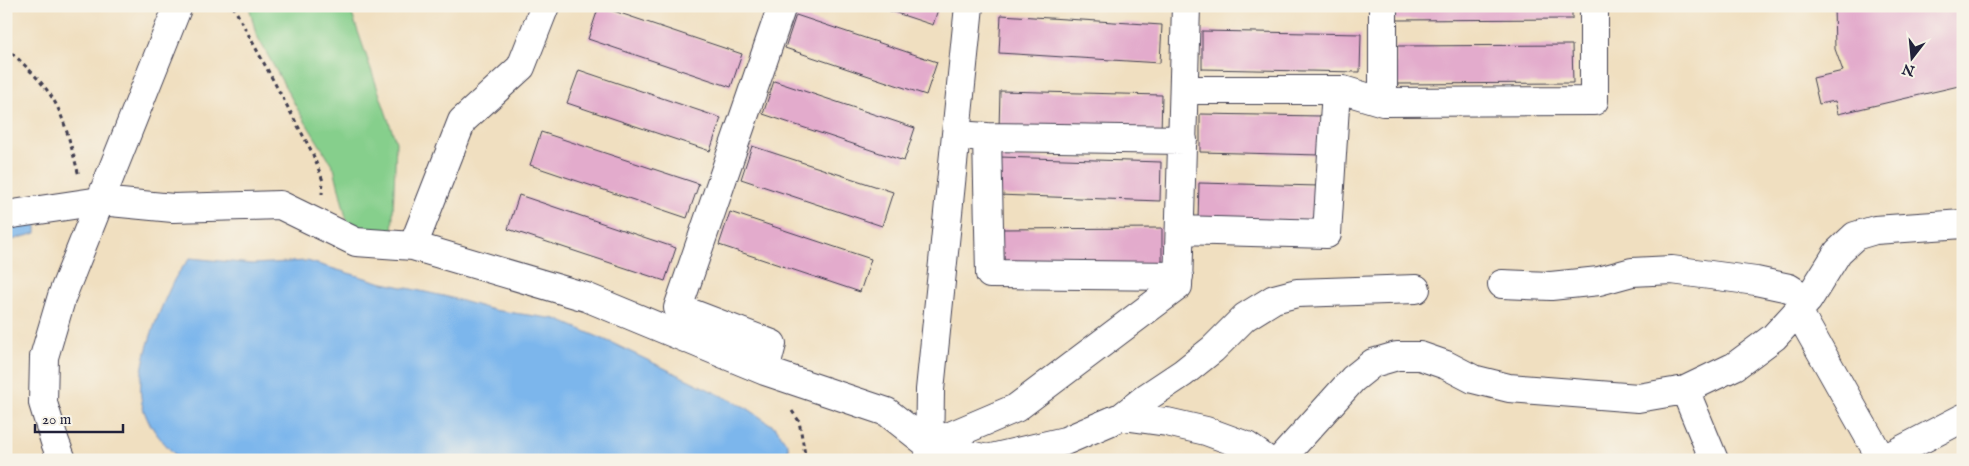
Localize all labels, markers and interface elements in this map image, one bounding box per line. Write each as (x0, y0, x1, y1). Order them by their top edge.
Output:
north arrow (1886, 32, 1936, 82)
text: N (1900, 59, 1918, 80)
scale bar (35, 401, 122, 433)
text: 20 m (42, 410, 72, 429)

